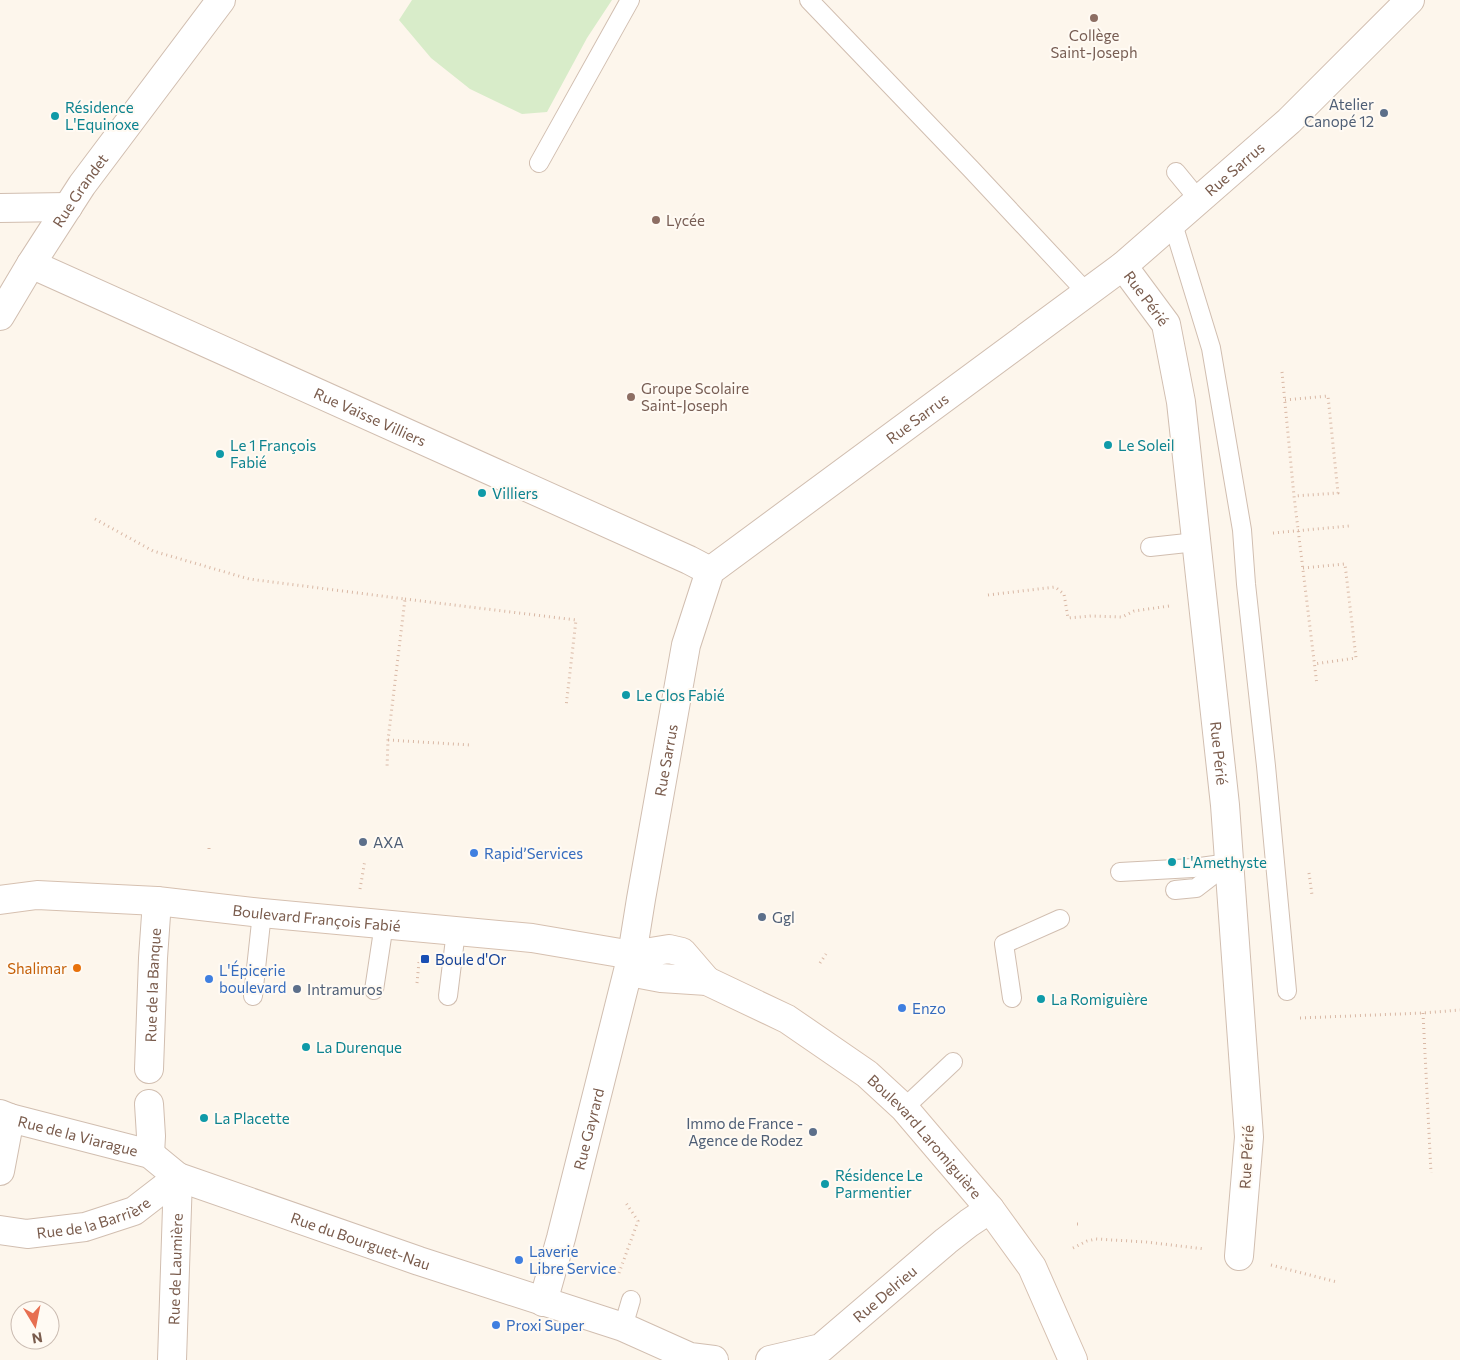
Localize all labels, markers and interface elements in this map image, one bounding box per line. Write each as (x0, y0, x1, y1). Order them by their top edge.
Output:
marker: Collège Saint-Joseph (1088, 12, 1100, 24)
place label: Collège Saint-Joseph (1051, 26, 1137, 61)
place label: Atelier Canopé 12 (1304, 95, 1374, 130)
place label: Résidence L'Equinoxe (65, 98, 139, 133)
marker: Atelier Canopé 12 (1378, 107, 1390, 119)
marker: Résidence L'Equinoxe (49, 110, 61, 122)
street label: Rue Sarrus (1201, 138, 1268, 200)
street label: Rue Grandet (48, 150, 111, 230)
place label: Lycée (666, 211, 705, 229)
marker: Lycée (650, 214, 662, 226)
street label: Rue Périé (1121, 267, 1173, 329)
place label: Groupe Scolaire Saint-Joseph (641, 379, 749, 414)
street label: Rue Vaïsse Villiers (311, 384, 429, 450)
street label: Rue Sarrus (882, 389, 952, 447)
marker: Groupe Scolaire Saint-Joseph (625, 391, 637, 403)
place label: Le 1 François Fabié (230, 436, 317, 471)
place label: Le Soleil (1118, 436, 1175, 454)
marker: Le Soleil (1102, 439, 1114, 451)
marker: Le 1 François Fabié (214, 448, 226, 460)
place label: Villiers (492, 484, 538, 502)
marker: Villiers (476, 487, 488, 499)
place label: Le Clos Fabié (636, 686, 725, 704)
marker: Le Clos Fabié (620, 689, 632, 701)
street label: Rue Périé (1207, 720, 1232, 786)
street label: Rue Sarrus (650, 722, 681, 798)
place label: AXA (373, 833, 404, 851)
marker: AXA (357, 836, 369, 848)
place label: Rapid’Services (484, 844, 583, 862)
marker: Rapid’Services (468, 847, 480, 859)
place label: L'Amethyste (1182, 853, 1267, 871)
marker: L'Amethyste (1166, 856, 1178, 868)
street label: Boulevard François Fabié (232, 901, 402, 935)
place label: Ggl (772, 908, 795, 926)
marker: Ggl (756, 911, 768, 923)
street label: Rue de la Banque (141, 927, 164, 1043)
place label: Boule d'Or (435, 950, 507, 968)
marker: Boule d'Or (419, 953, 431, 965)
place label: Shalimar (7, 959, 67, 977)
place label: L'Épicerie boulevard (219, 960, 287, 996)
marker: Shalimar (71, 962, 83, 974)
marker: L'Épicerie boulevard (203, 973, 215, 985)
place label: Intramuros (307, 980, 383, 998)
marker: Intramuros (291, 983, 303, 995)
place label: La Romiguière (1051, 990, 1148, 1008)
marker: La Romiguière (1035, 993, 1047, 1005)
place label: Enzo (912, 999, 946, 1017)
marker: Enzo (896, 1002, 908, 1014)
place label: La Durenque (316, 1038, 402, 1056)
marker: La Durenque (300, 1041, 312, 1053)
street label: Boulevard Laromiguière (864, 1070, 986, 1202)
street label: Rue Gayrard (569, 1086, 607, 1172)
place label: La Placette (214, 1109, 290, 1127)
street label: Rue de la Viarague (16, 1111, 140, 1160)
marker: La Placette (198, 1112, 210, 1124)
place label: Immo de France - Agence de Rodez (686, 1114, 803, 1149)
street label: Rue Périé (1235, 1125, 1257, 1189)
marker: Immo de France - Agence de Rodez (807, 1126, 819, 1138)
place label: Résidence Le Parmentier (835, 1166, 923, 1201)
marker: Résidence Le Parmentier (819, 1178, 831, 1190)
street label: Rue de la Barrière (35, 1193, 154, 1242)
street label: Rue du Bourguet-Nau (289, 1208, 433, 1273)
street label: Rue de Laumière (164, 1213, 186, 1325)
place label: Laverie Libre Service (529, 1242, 617, 1277)
marker: Laverie Libre Service (513, 1254, 525, 1266)
street label: Rue Delrieu (849, 1261, 920, 1326)
north arrow (10, 1300, 60, 1350)
place label: Proxi Super (506, 1316, 584, 1334)
marker: Proxi Super (490, 1319, 502, 1331)
text: N (31, 1329, 44, 1348)

